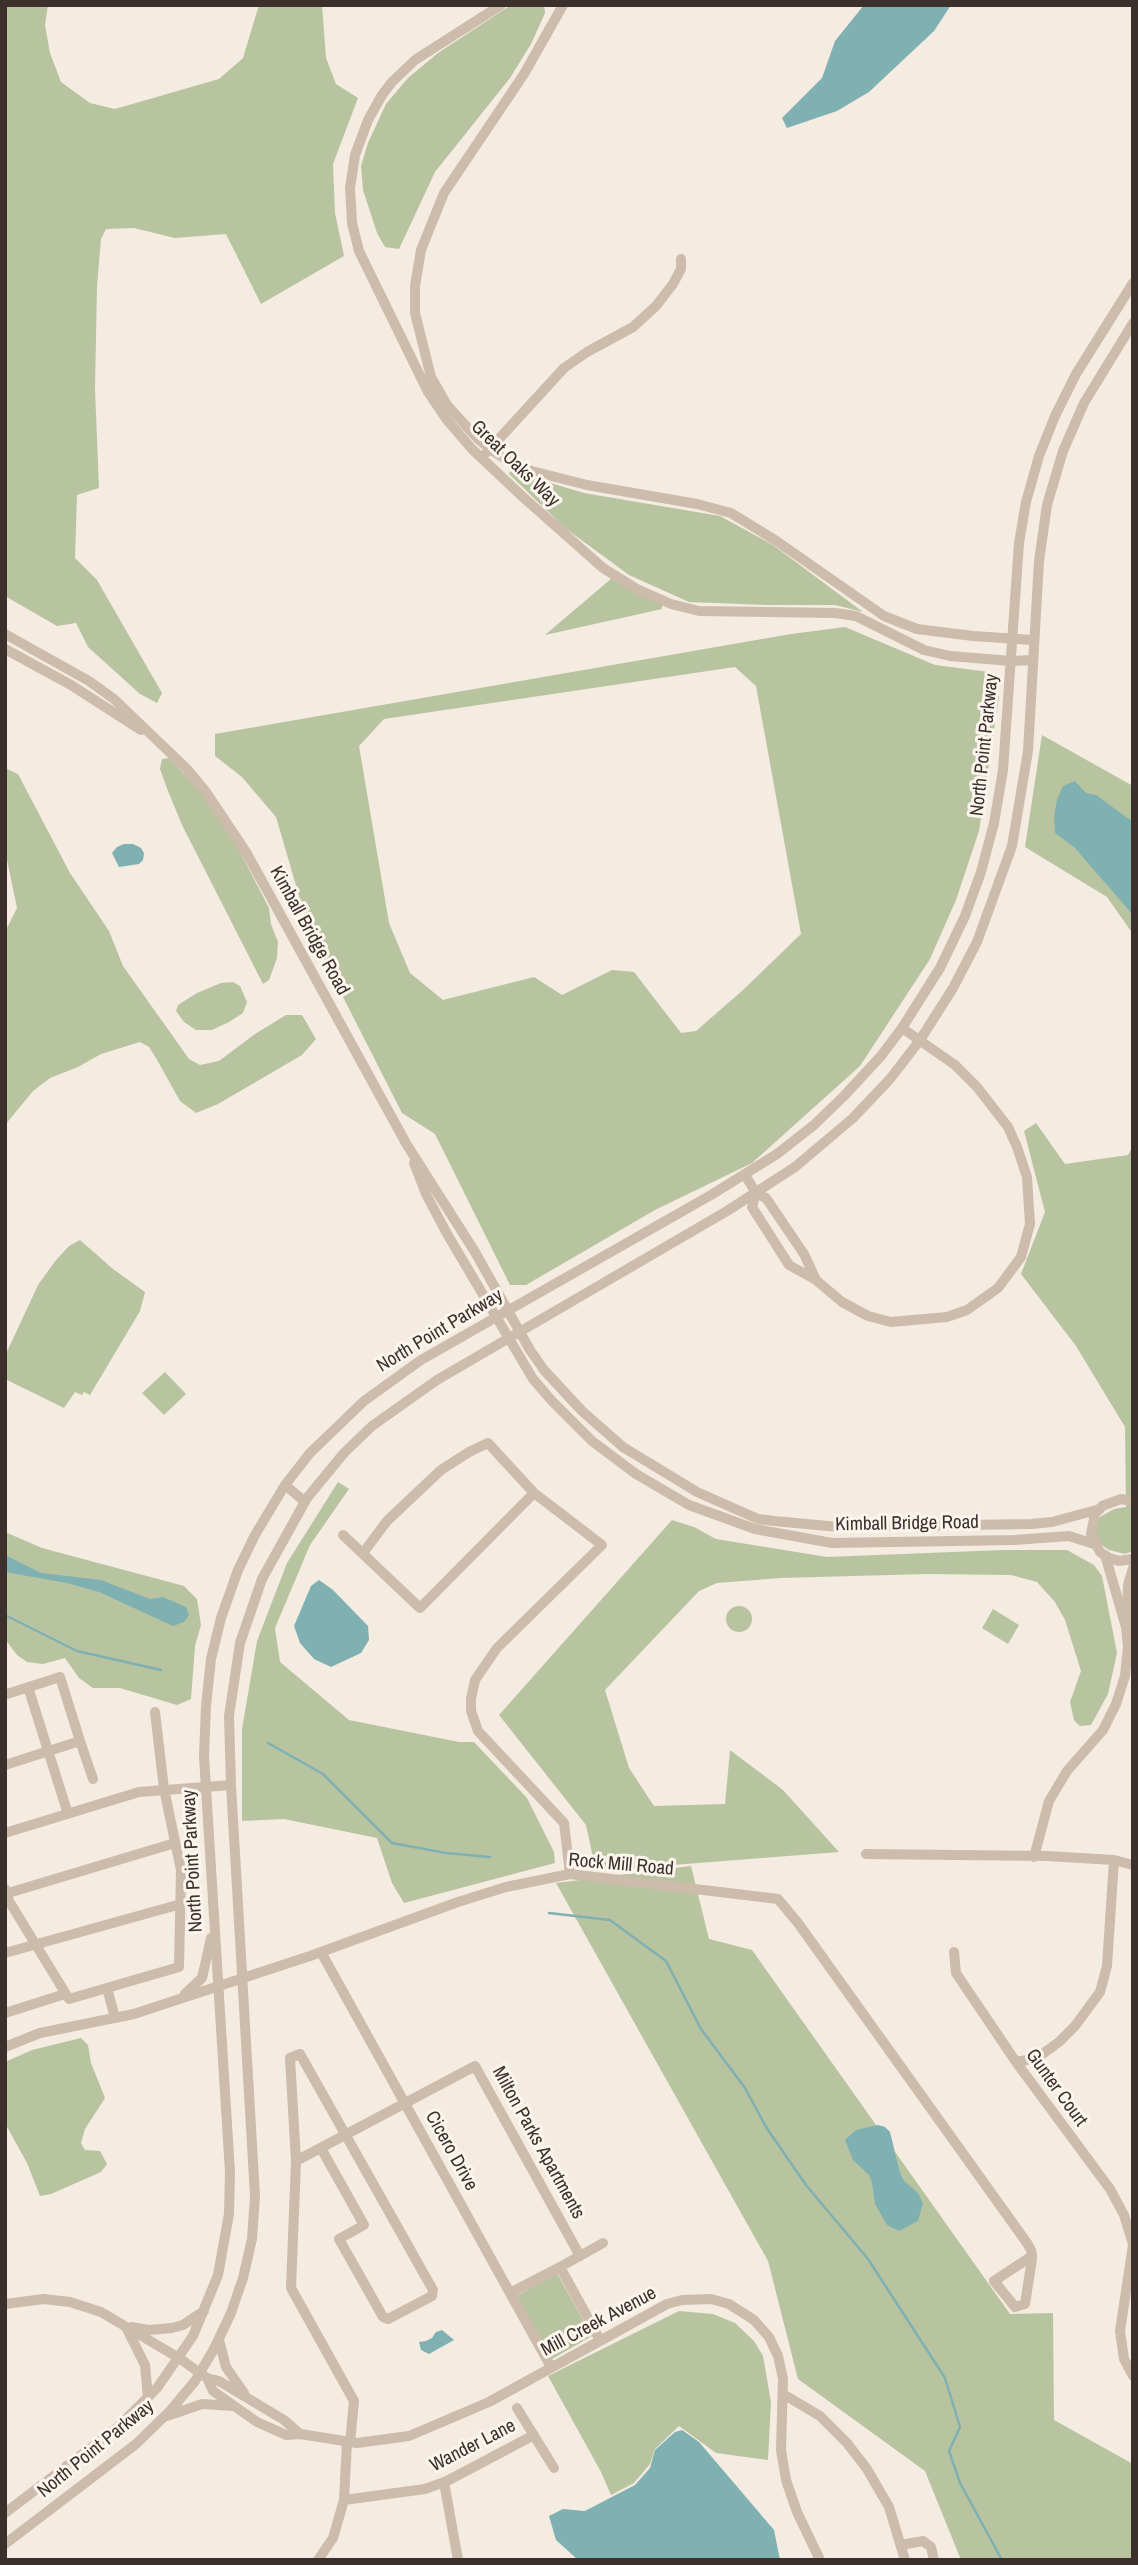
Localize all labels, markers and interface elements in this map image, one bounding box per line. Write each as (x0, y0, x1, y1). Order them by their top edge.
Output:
street label: Great Oaks Way (466, 416, 564, 512)
street label: North Point Parkway (966, 673, 1004, 817)
street label: Kimball Bridge Road (264, 863, 354, 999)
street label: North Point Parkway (373, 1284, 507, 1378)
street label: Kimball Bridge Road (835, 1511, 979, 1537)
street label: North Point Parkway (178, 1789, 208, 1933)
street label: Rock Mill Road (567, 1849, 675, 1881)
street label: Gunter Court (1020, 2045, 1092, 2131)
street label: Milton Parks Apartments (487, 2063, 589, 2223)
street label: Cicero Drive (420, 2107, 482, 2195)
street label: Mill Creek Avenue (538, 2282, 660, 2362)
street label: North Point Parkway (33, 2395, 159, 2503)
street label: Wander Lane (426, 2415, 520, 2477)

